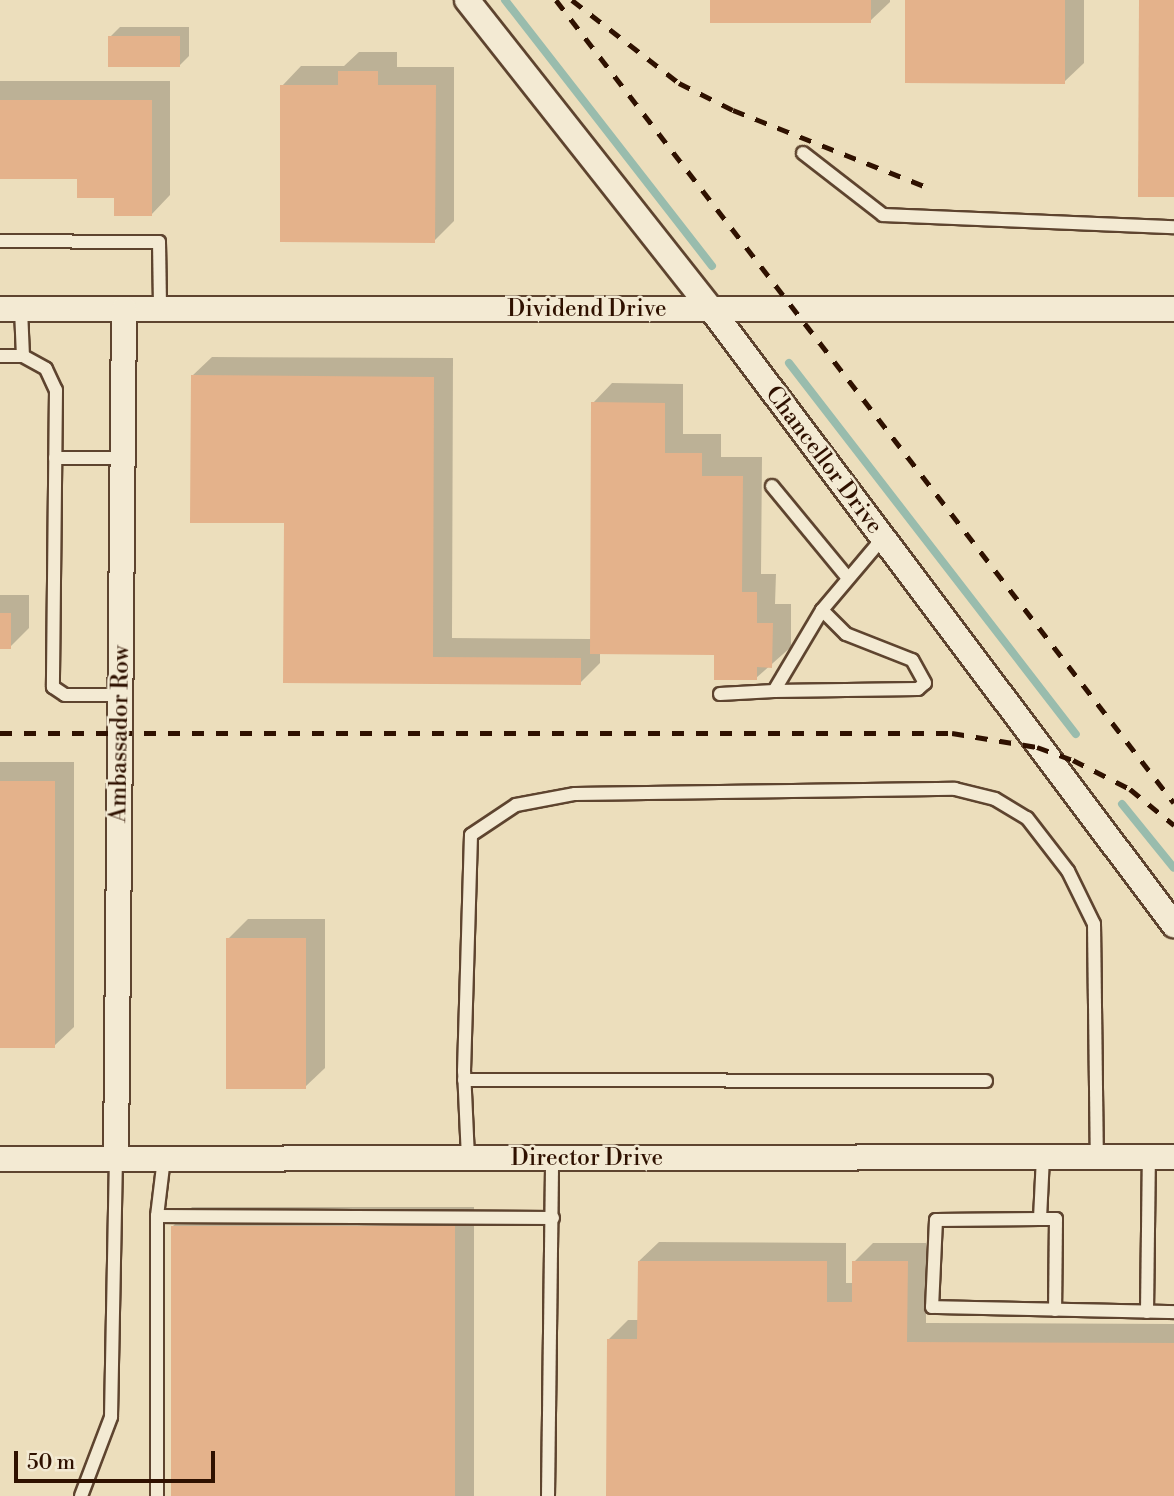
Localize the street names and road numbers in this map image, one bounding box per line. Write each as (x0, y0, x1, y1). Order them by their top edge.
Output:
street label: Dividend Drive (507, 295, 667, 323)
street label: Chancellor Drive (759, 381, 889, 539)
street label: Ambassador Row (105, 645, 135, 823)
street label: Director Drive (511, 1144, 663, 1172)

